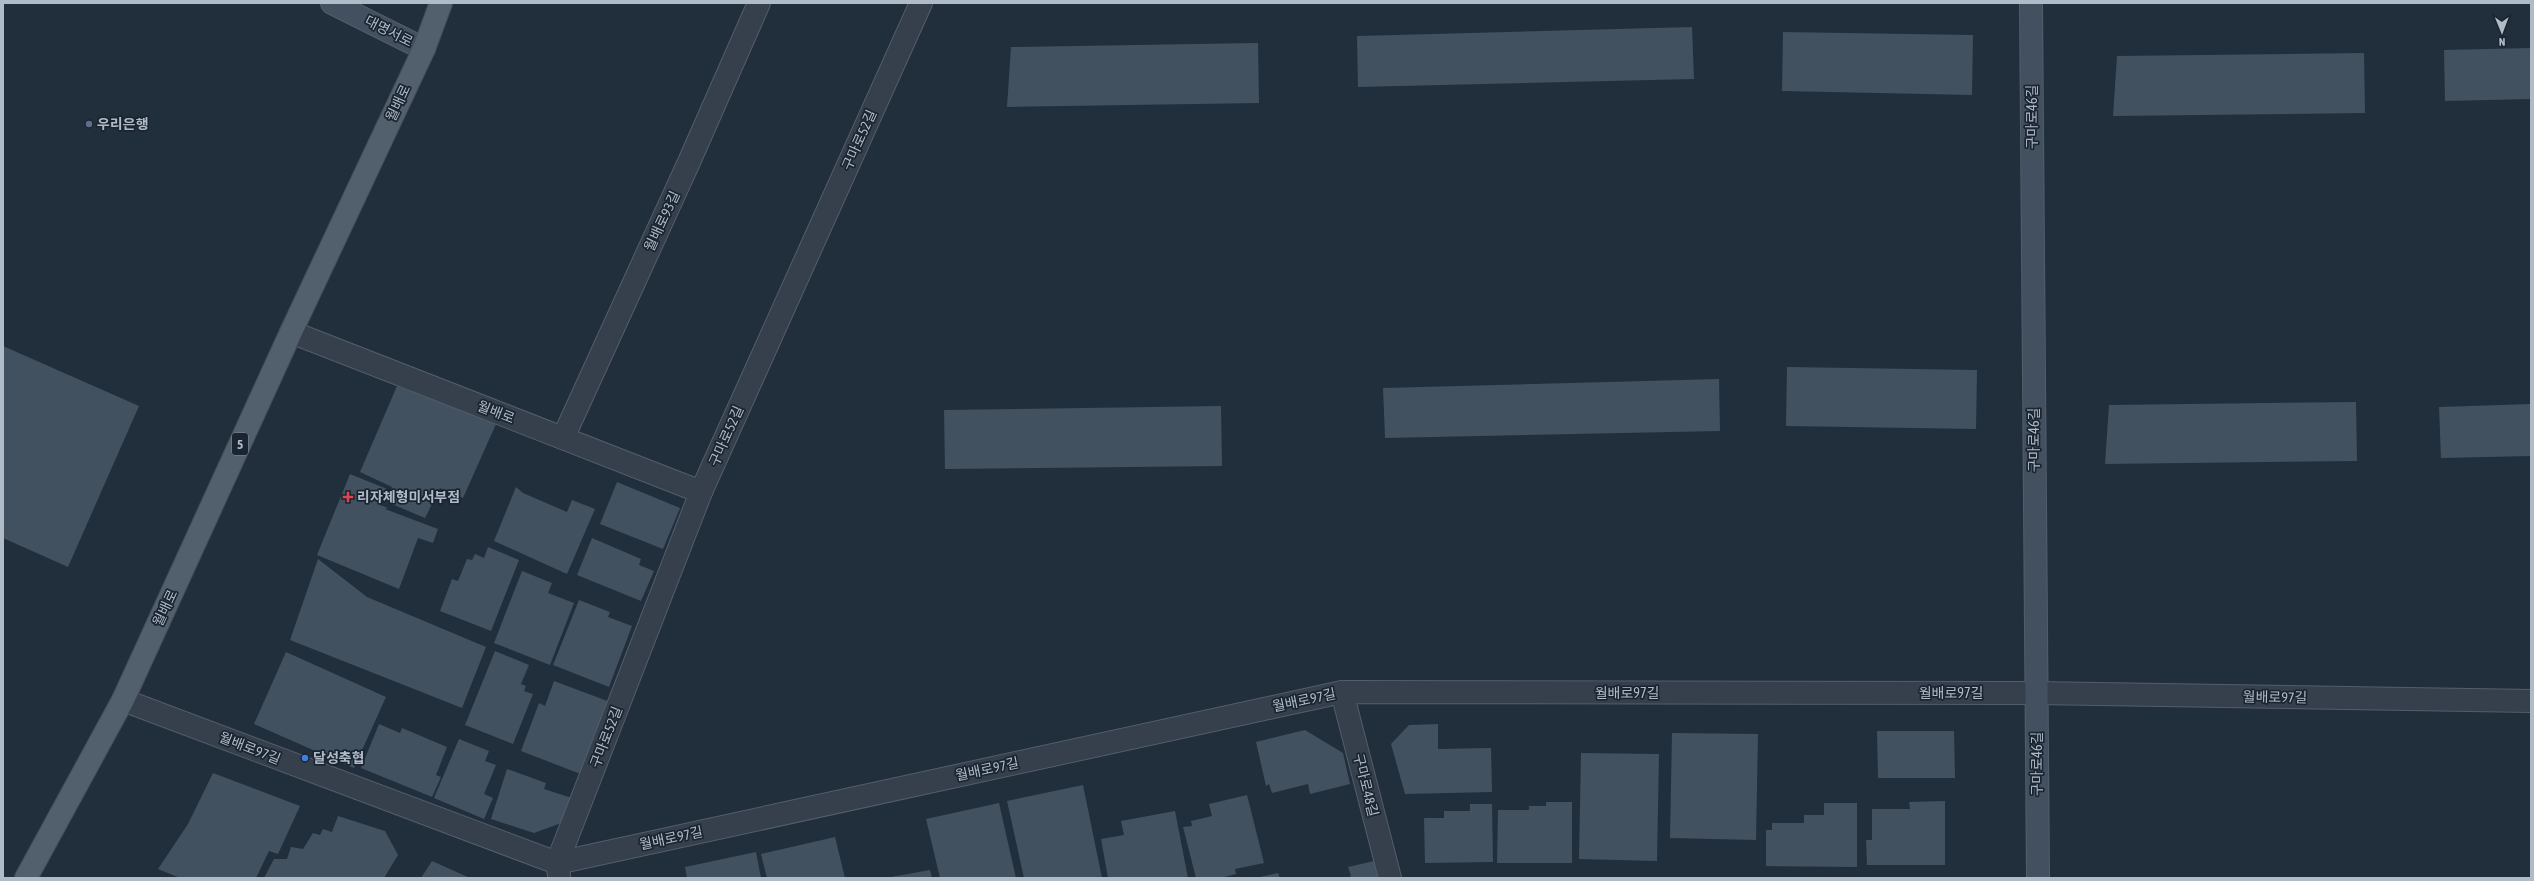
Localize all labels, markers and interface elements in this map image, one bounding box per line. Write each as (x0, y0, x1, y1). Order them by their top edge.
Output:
street label: 대명서로 (362, 12, 416, 50)
north arrow (2482, 12, 2522, 52)
text: N (2499, 36, 2506, 48)
street label: 월배로 (383, 82, 413, 124)
street label: 구마로46길 (2024, 85, 2040, 149)
street label: 구마로52길 (839, 107, 879, 173)
place label: 우리은행 (97, 116, 149, 132)
marker: 우리은행 (84, 119, 94, 129)
street label: 월배로93길 (641, 188, 683, 254)
street label: 월배로 (475, 398, 517, 426)
street label: 구마로52길 (706, 403, 746, 469)
street label: 구마로46길 (2026, 408, 2042, 472)
road number: 5 (232, 433, 248, 455)
place label: 리자체형미서부점 (357, 489, 460, 505)
marker: 리자체형미서부점 (342, 491, 354, 503)
street label: 월배로 (150, 587, 180, 629)
street label: 월배로97길 (1271, 685, 1337, 715)
street label: 월배로97길 (1595, 685, 1659, 701)
street label: 월배로97길 (1919, 685, 1983, 701)
street label: 월배로97길 (2243, 688, 2307, 706)
street label: 구마로52길 (587, 704, 625, 770)
street label: 월배로97길 (217, 729, 283, 767)
street label: 구마로46길 (2029, 732, 2045, 796)
place label: 달성축협 (313, 750, 365, 766)
street label: 구마로48길 (1350, 752, 1382, 818)
marker: 달성축협 (300, 753, 310, 763)
street label: 월배로97길 (954, 754, 1020, 784)
street label: 월배로97길 (638, 823, 704, 853)

